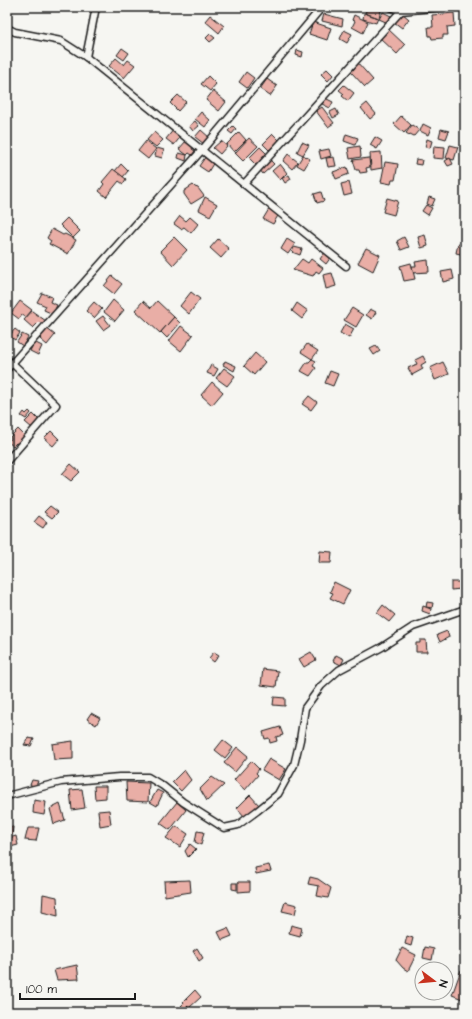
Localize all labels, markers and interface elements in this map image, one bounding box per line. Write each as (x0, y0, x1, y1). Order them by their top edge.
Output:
north arrow (414, 961, 454, 1001)
scale bar (20, 975, 135, 1001)
text: N (435, 978, 451, 989)
text: 100 m (26, 981, 57, 998)

